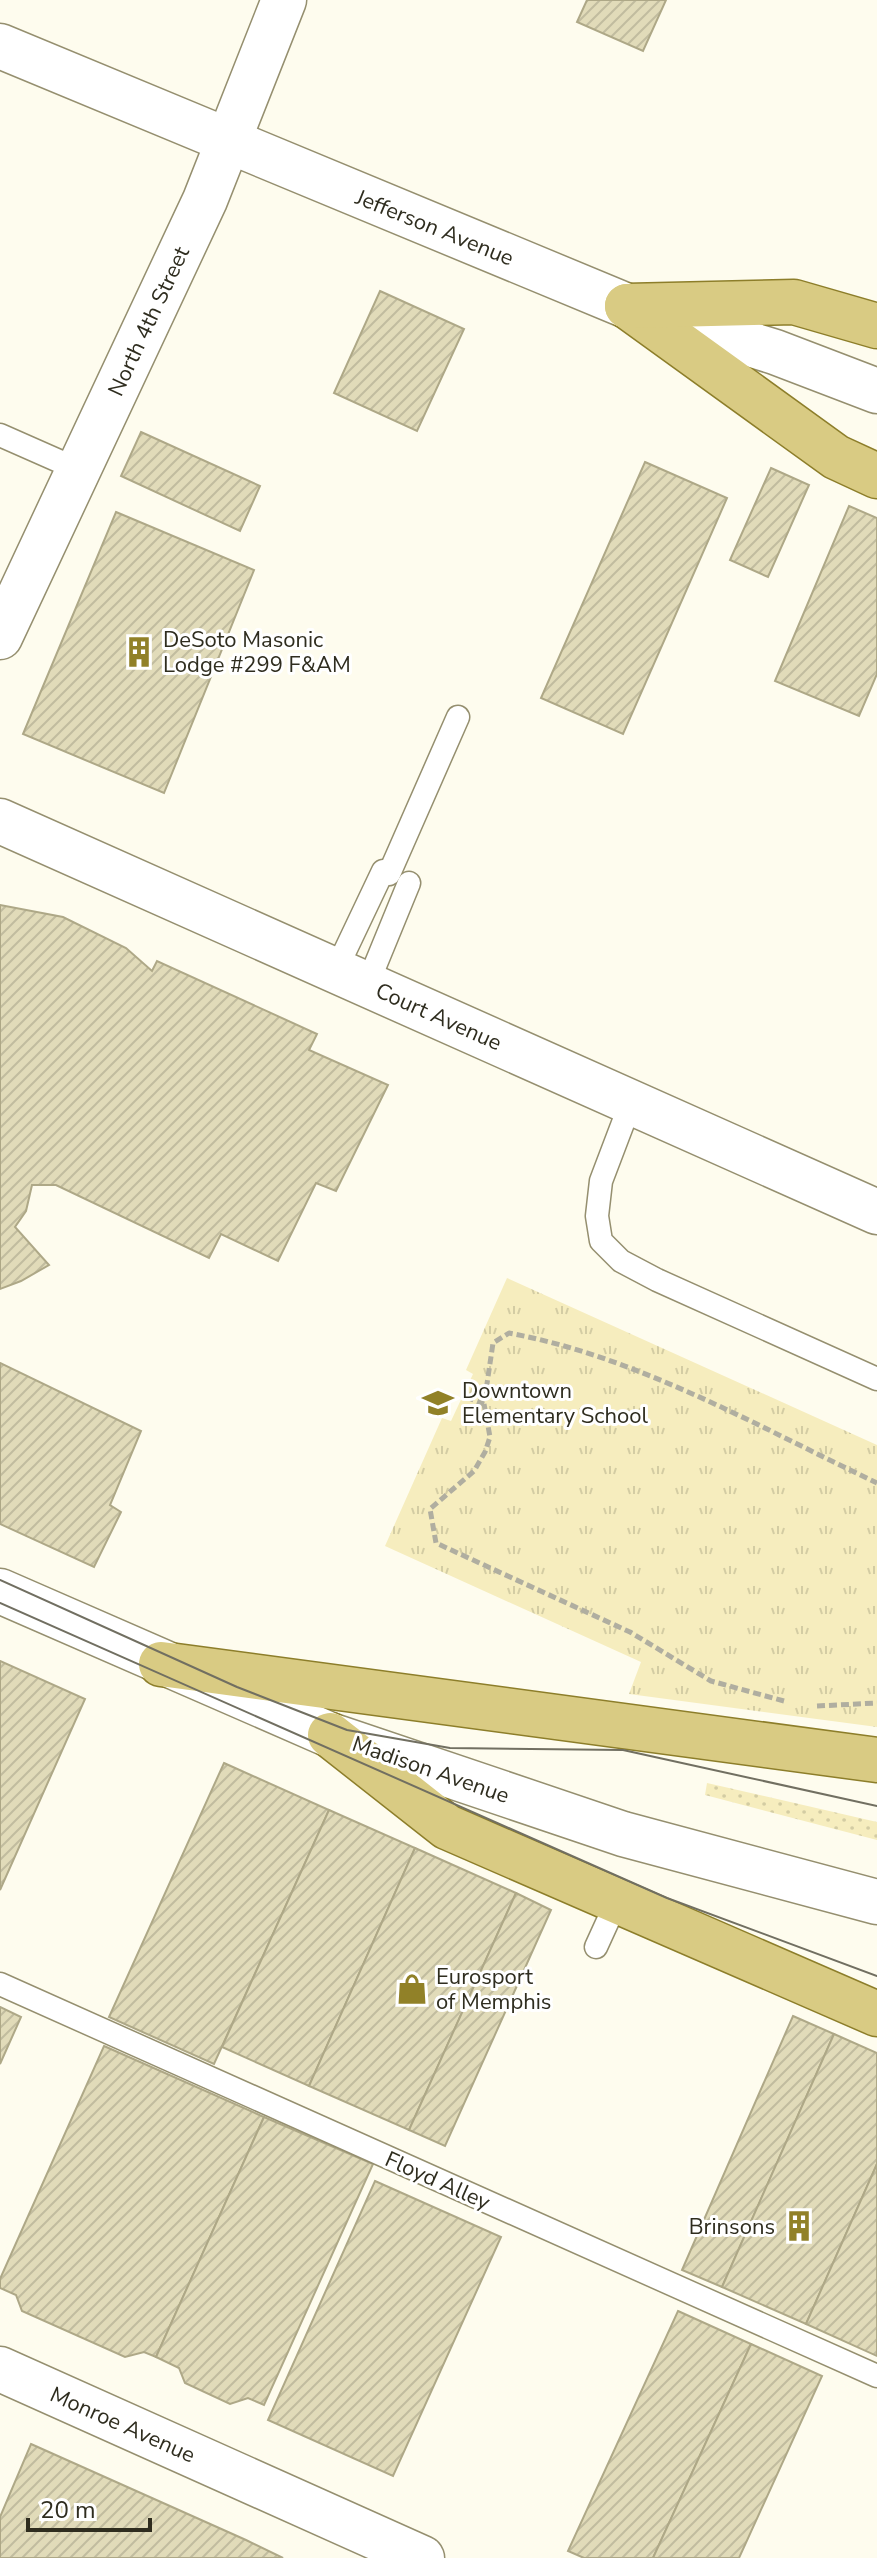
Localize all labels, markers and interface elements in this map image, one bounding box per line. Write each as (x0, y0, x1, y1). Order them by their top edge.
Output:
street label: Jefferson Avenue (350, 182, 518, 273)
street label: North 4th Street (101, 241, 197, 401)
place label: DeSoto Masonic Lodge #299 F&AM (163, 625, 351, 680)
building icon: DeSoto Masonic Lodge #299 F&AM (122, 635, 156, 669)
street label: Court Avenue (371, 976, 506, 1058)
place label: Downtown Elementary School (462, 1376, 648, 1431)
school or university icon: Downtown Elementary School (421, 1386, 455, 1420)
street label: Madison Avenue (348, 1729, 513, 1811)
place label: Eurosport of Memphis (436, 1962, 551, 2017)
shop icon: Eurosport of Memphis (395, 1972, 429, 2006)
street label: Floyd Alley (380, 2144, 495, 2218)
building icon: Brinsons (782, 2209, 816, 2243)
place label: Brinsons (689, 2212, 775, 2242)
street label: Monroe Avenue (45, 2380, 200, 2470)
scale bar (28, 2482, 150, 2532)
text: 20 m (40, 2494, 96, 2526)

